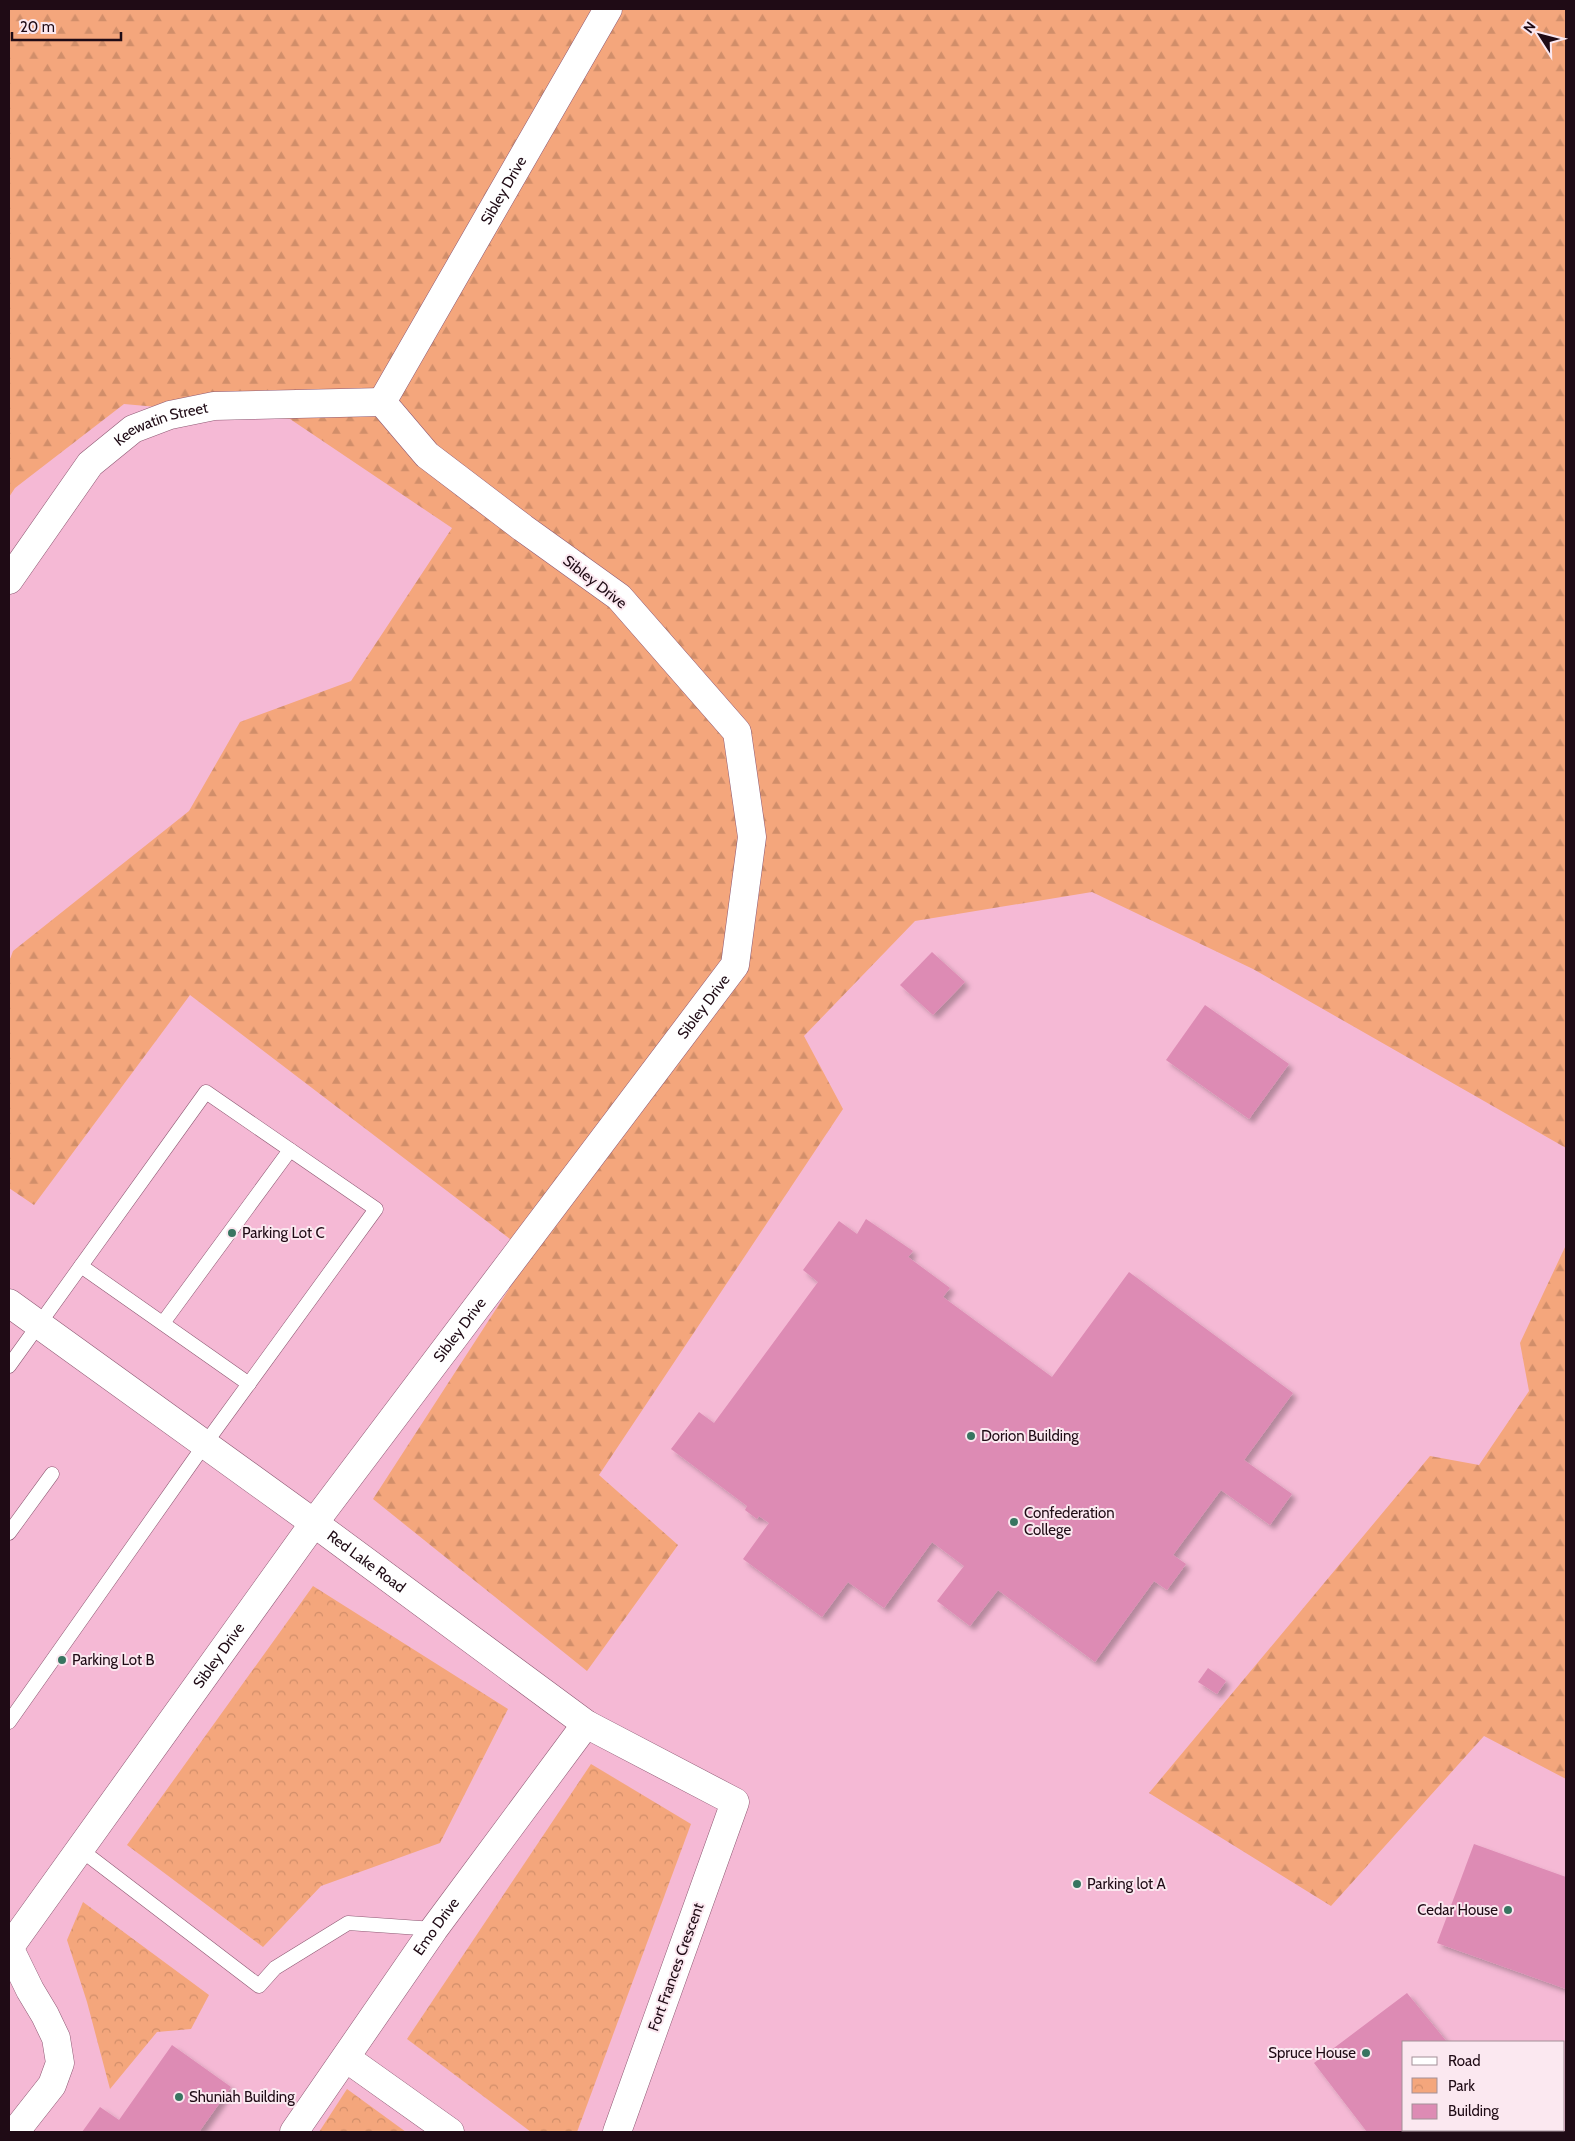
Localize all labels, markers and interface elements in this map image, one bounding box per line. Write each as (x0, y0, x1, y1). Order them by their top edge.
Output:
scale bar (12, 10, 121, 42)
north arrow (1515, 10, 1565, 60)
text: 20 m (20, 18, 55, 36)
text: N (1519, 18, 1540, 37)
street label: Sibley Drive (477, 153, 531, 228)
street label: Keewatin Street (110, 398, 209, 450)
street label: Sibley Drive (560, 552, 631, 613)
street label: Sibley Drive (674, 971, 734, 1042)
place label: Parking Lot C (242, 1224, 325, 1242)
marker: Parking Lot C (226, 1227, 238, 1239)
street label: Sibley Drive (430, 1294, 490, 1366)
place label: Dorion Building (981, 1427, 1079, 1445)
marker: Dorion Building (965, 1430, 977, 1442)
place label: Confederation College (1024, 1504, 1115, 1539)
marker: Confederation College (1008, 1516, 1020, 1528)
street label: Red Lake Road (324, 1527, 409, 1596)
street label: Sibley Drive (189, 1619, 249, 1692)
place label: Parking Lot B (72, 1651, 154, 1669)
marker: Parking Lot B (56, 1654, 68, 1666)
place label: Parking lot A (1087, 1875, 1166, 1893)
marker: Parking lot A (1071, 1878, 1083, 1890)
street label: Emo Drive (410, 1894, 463, 1959)
street label: Fort Frances Crescent (644, 1900, 708, 2034)
place label: Cedar House (1417, 1901, 1498, 1919)
marker: Cedar House (1502, 1904, 1514, 1916)
legend (1402, 2041, 1565, 2131)
place label: Spruce House (1268, 2044, 1356, 2062)
marker: Spruce House (1360, 2047, 1372, 2059)
text: Road (1448, 2052, 1481, 2070)
text: Park (1448, 2077, 1475, 2095)
place label: Shuniah Building (189, 2088, 295, 2106)
marker: Shuniah Building (173, 2091, 185, 2103)
text: Building (1448, 2102, 1499, 2120)

